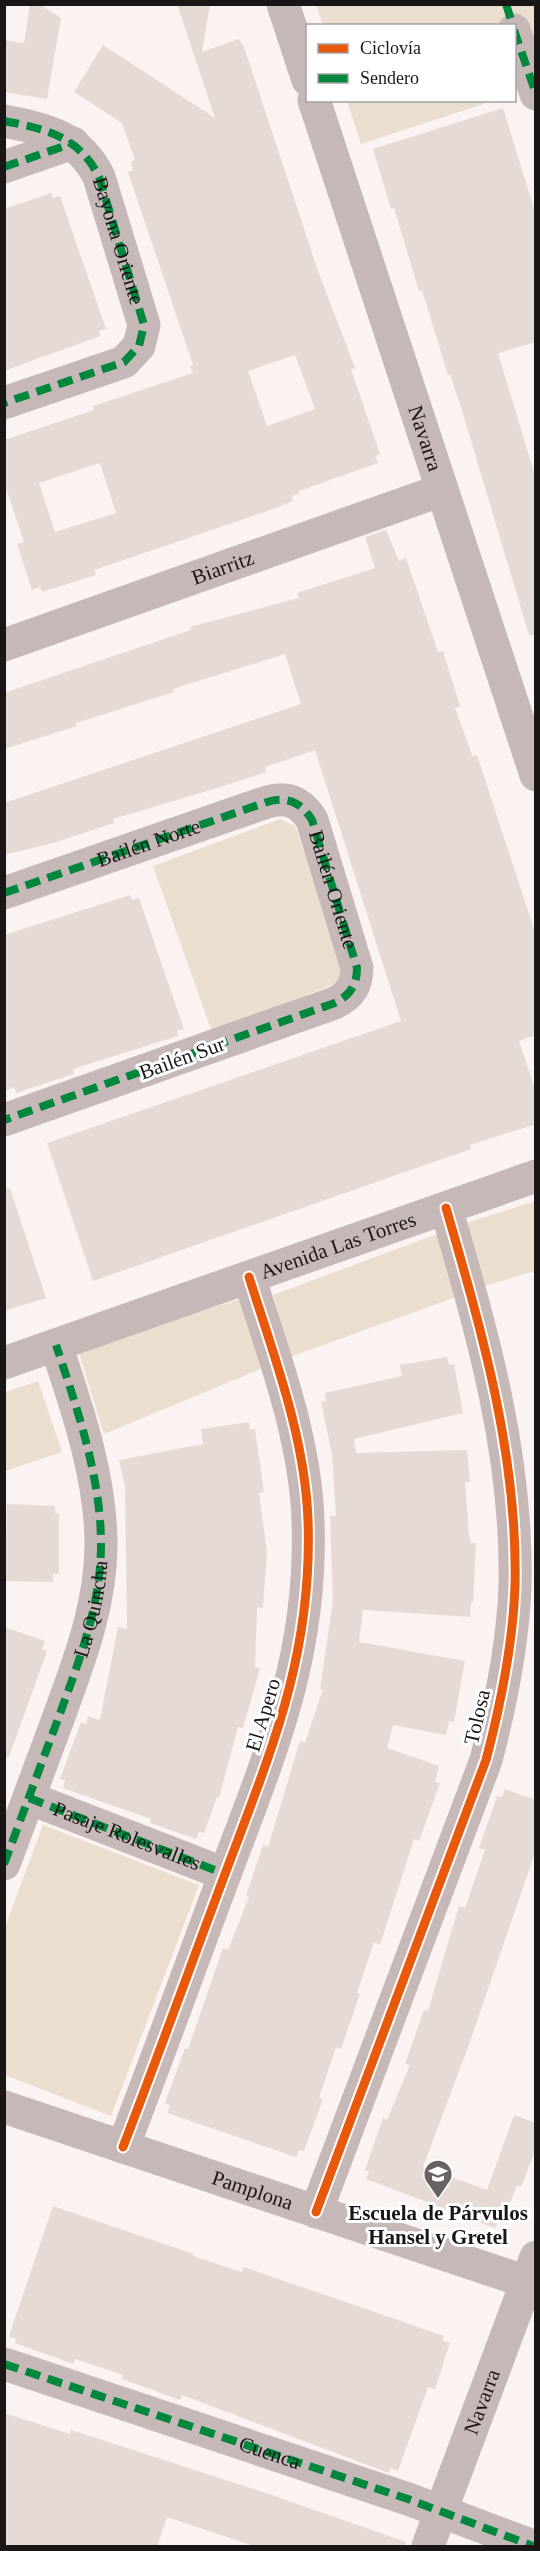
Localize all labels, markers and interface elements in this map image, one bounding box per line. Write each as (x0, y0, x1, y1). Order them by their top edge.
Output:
legend (306, 24, 516, 102)
text: Ciclovía (360, 38, 421, 58)
text: Sendero (360, 68, 419, 88)
street label: Bayona Oriente (88, 174, 149, 308)
street label: Navarra (403, 402, 447, 475)
street label: Biarritz (188, 546, 257, 590)
street label: Bailén Norte (94, 814, 204, 872)
street label: Bailén Oriente (304, 827, 363, 952)
street label: Bailén Sur (136, 1031, 228, 1085)
street label: Avenida Las Torres (257, 1207, 419, 1284)
street label: La Quincha (69, 1559, 113, 1660)
street label: El Apero (241, 1676, 285, 1754)
street label: Tolosa (459, 1687, 495, 1747)
street label: Pasaje Rolesvalles (50, 1797, 204, 1875)
school or university icon: Escuela de Párvulos Hansel y Gretel (422, 2158, 454, 2200)
street label: Pamplona (209, 2165, 297, 2215)
place label: Escuela de Párvulos Hansel y Gretel (348, 2201, 528, 2249)
street label: Navarra (459, 2365, 505, 2438)
street label: Cuenca (236, 2431, 304, 2474)

